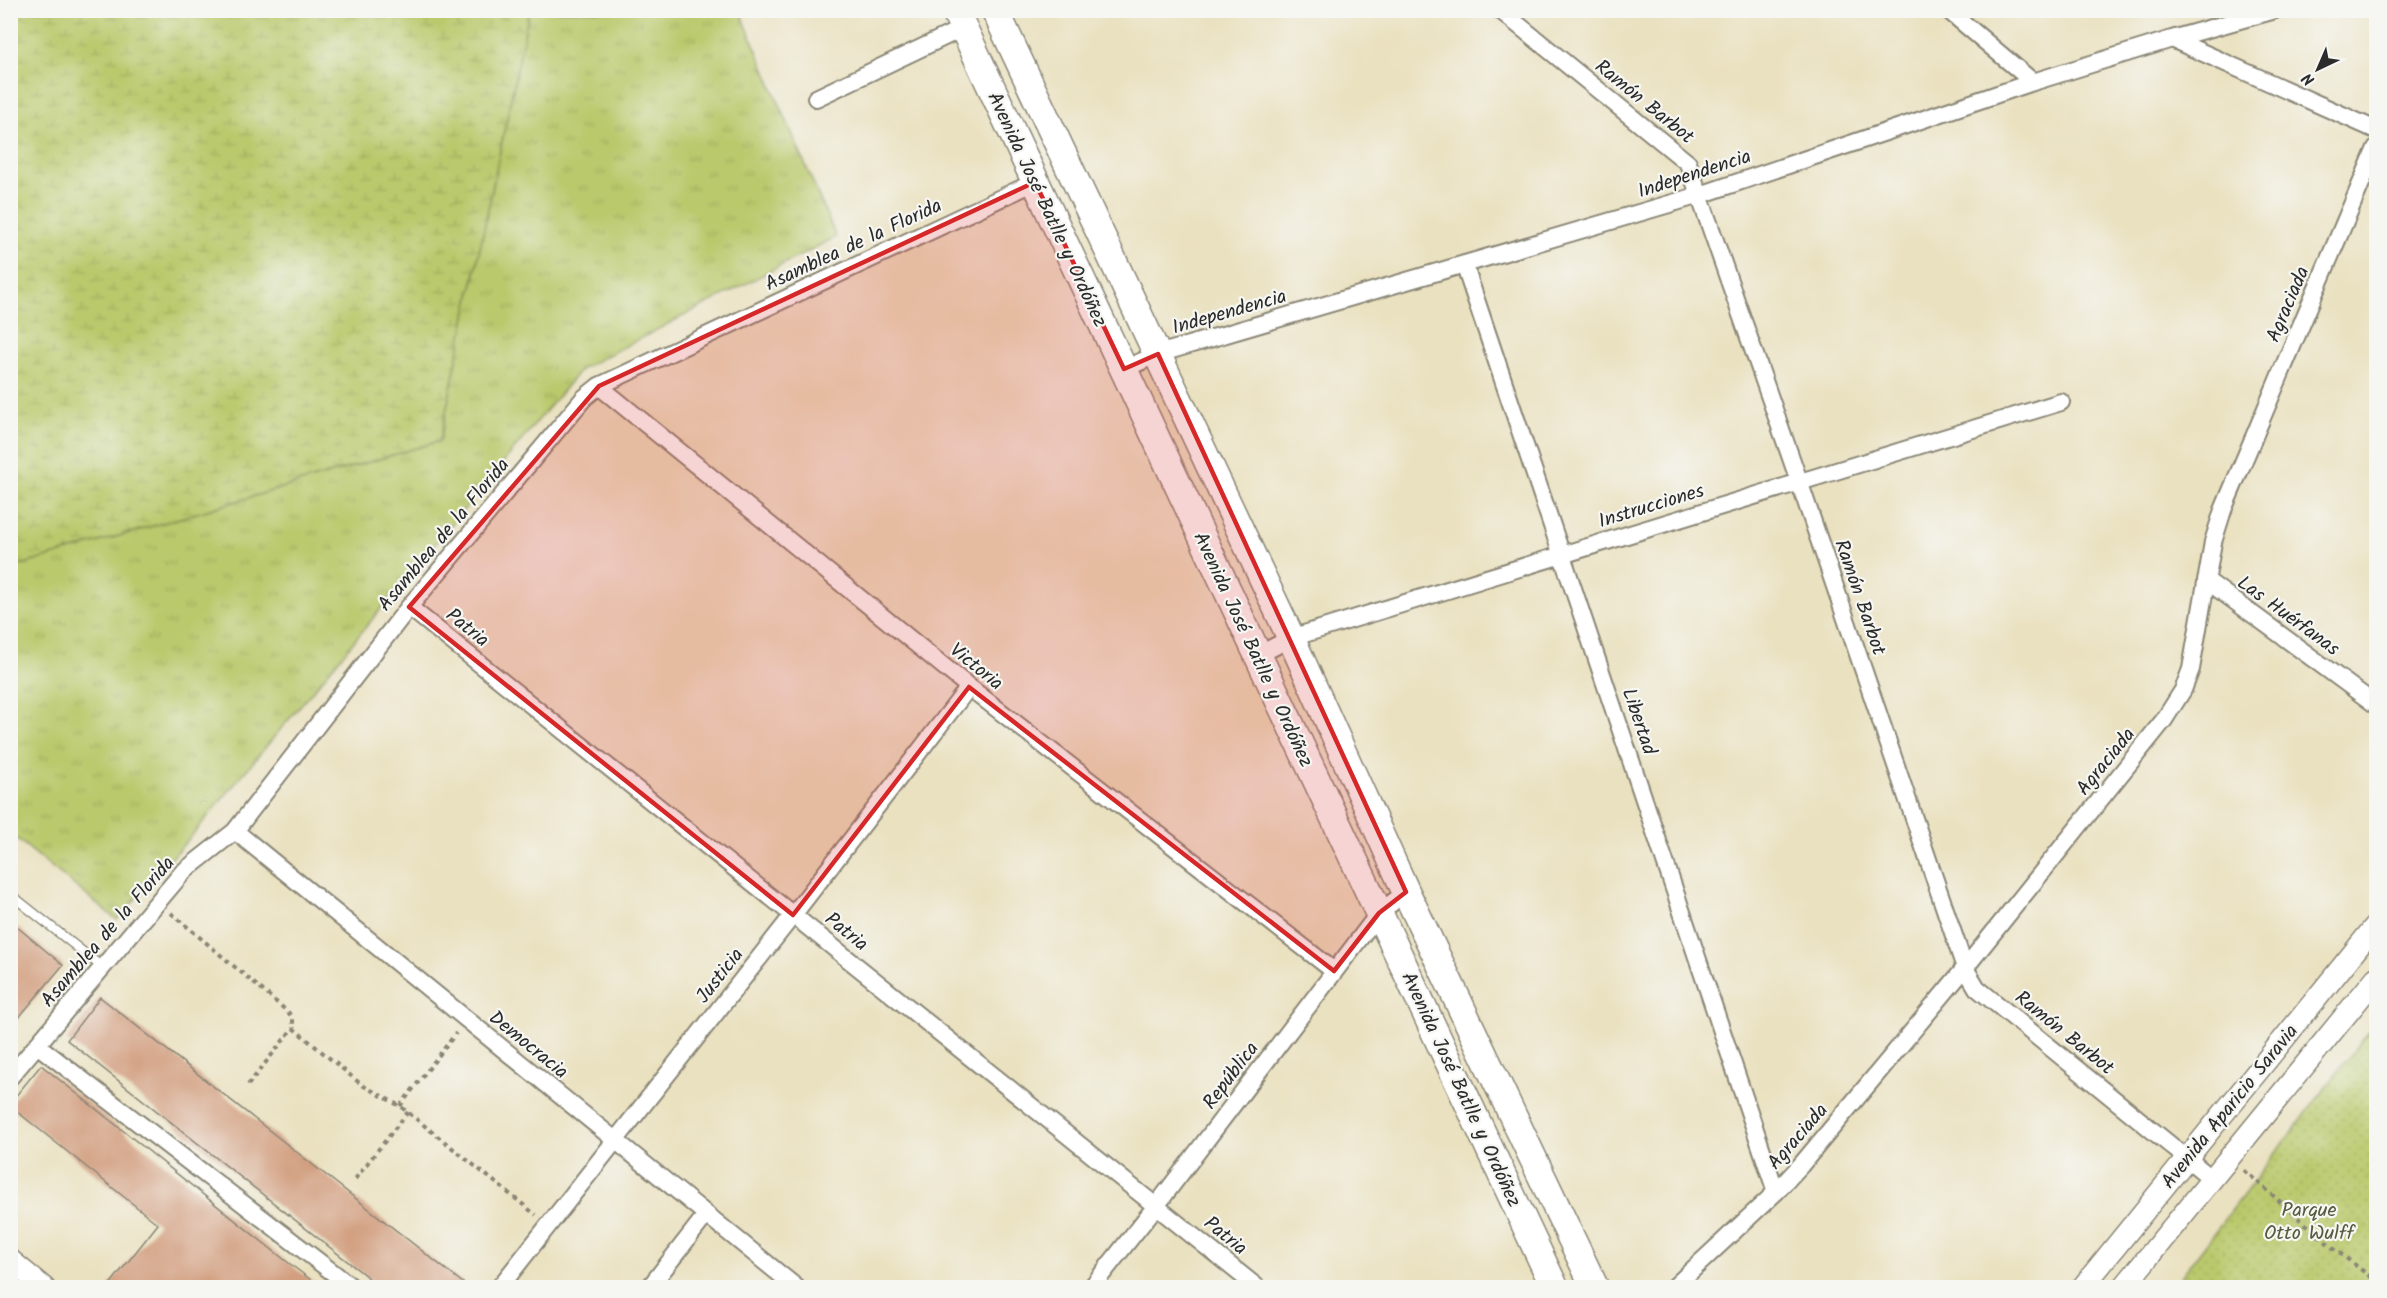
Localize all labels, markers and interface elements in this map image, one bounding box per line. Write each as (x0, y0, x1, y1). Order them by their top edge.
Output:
north arrow (2288, 39, 2348, 99)
street label: Ramón Barbot (1587, 52, 1701, 153)
text: N (2296, 66, 2321, 91)
street label: Avenida José Batlle y Ordóñez (977, 87, 1115, 333)
street label: Independencia (1634, 141, 1756, 208)
street label: Asamblea de la Florida (760, 191, 948, 301)
street label: Agraciada (2258, 262, 2319, 348)
street label: Independencia (1169, 281, 1291, 345)
street label: Asamblea de la Florida (370, 451, 519, 619)
street label: Instrucciones (1595, 476, 1709, 538)
street label: Avenida José Batlle y Ordóñez (1183, 527, 1321, 773)
street label: Ramón Barbot (1824, 535, 1894, 660)
street label: Las Huérfanas (2230, 568, 2346, 665)
street label: Patria (438, 601, 496, 656)
street label: Victoria (942, 636, 1010, 699)
street label: Libertad (1612, 684, 1665, 760)
street label: Agraciada (2069, 721, 2144, 803)
street label: Asamblea de la Florida (33, 849, 184, 1015)
street label: Patria (817, 905, 875, 960)
street label: Justicia (689, 942, 753, 1011)
street label: Avenida José Batlle y Ordóñez (1391, 967, 1529, 1213)
street label: Ramón Barbot (2007, 983, 2121, 1084)
street label: Democracia (481, 1003, 575, 1088)
street label: Avenida Aparicio Saravia (2154, 1018, 2307, 1197)
street label: República (1195, 1035, 1268, 1117)
street label: Agraciada (1760, 1097, 1837, 1178)
park label: Parque Otto Wulff (2264, 1195, 2356, 1250)
street label: Patria (1196, 1209, 1254, 1264)

